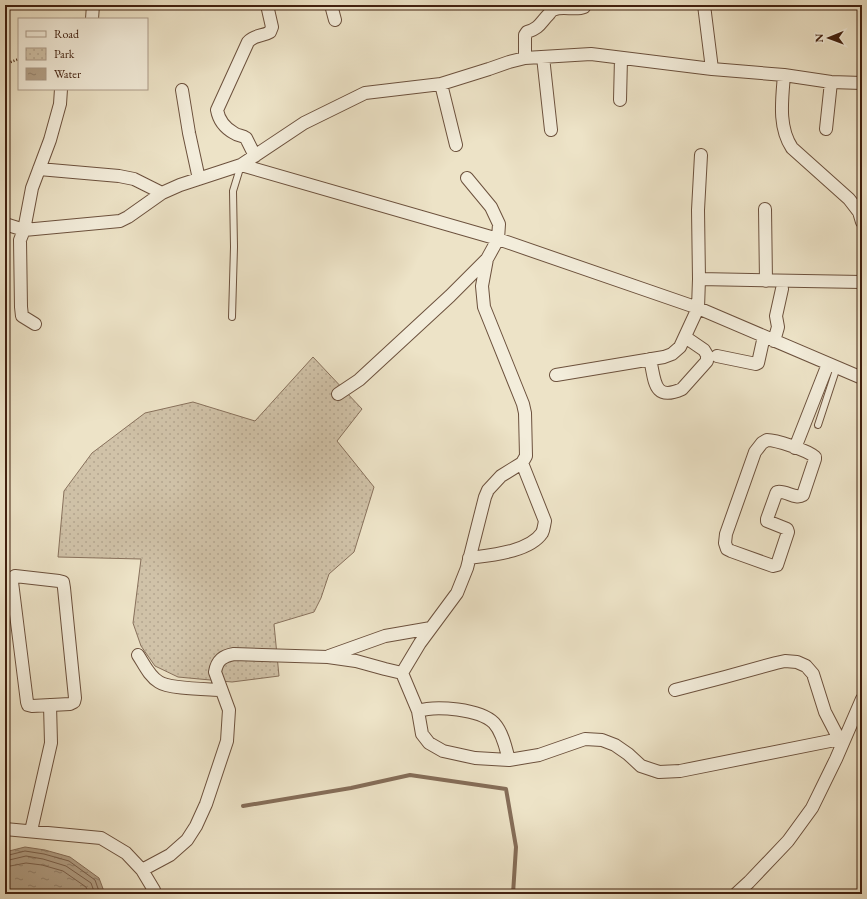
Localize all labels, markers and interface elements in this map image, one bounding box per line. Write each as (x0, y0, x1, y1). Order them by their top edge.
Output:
legend (18, 18, 148, 90)
north arrow (809, 18, 849, 58)
text: Road (54, 26, 80, 42)
text: N (812, 34, 826, 43)
text: Park (54, 46, 75, 62)
text: Water (54, 66, 81, 82)

